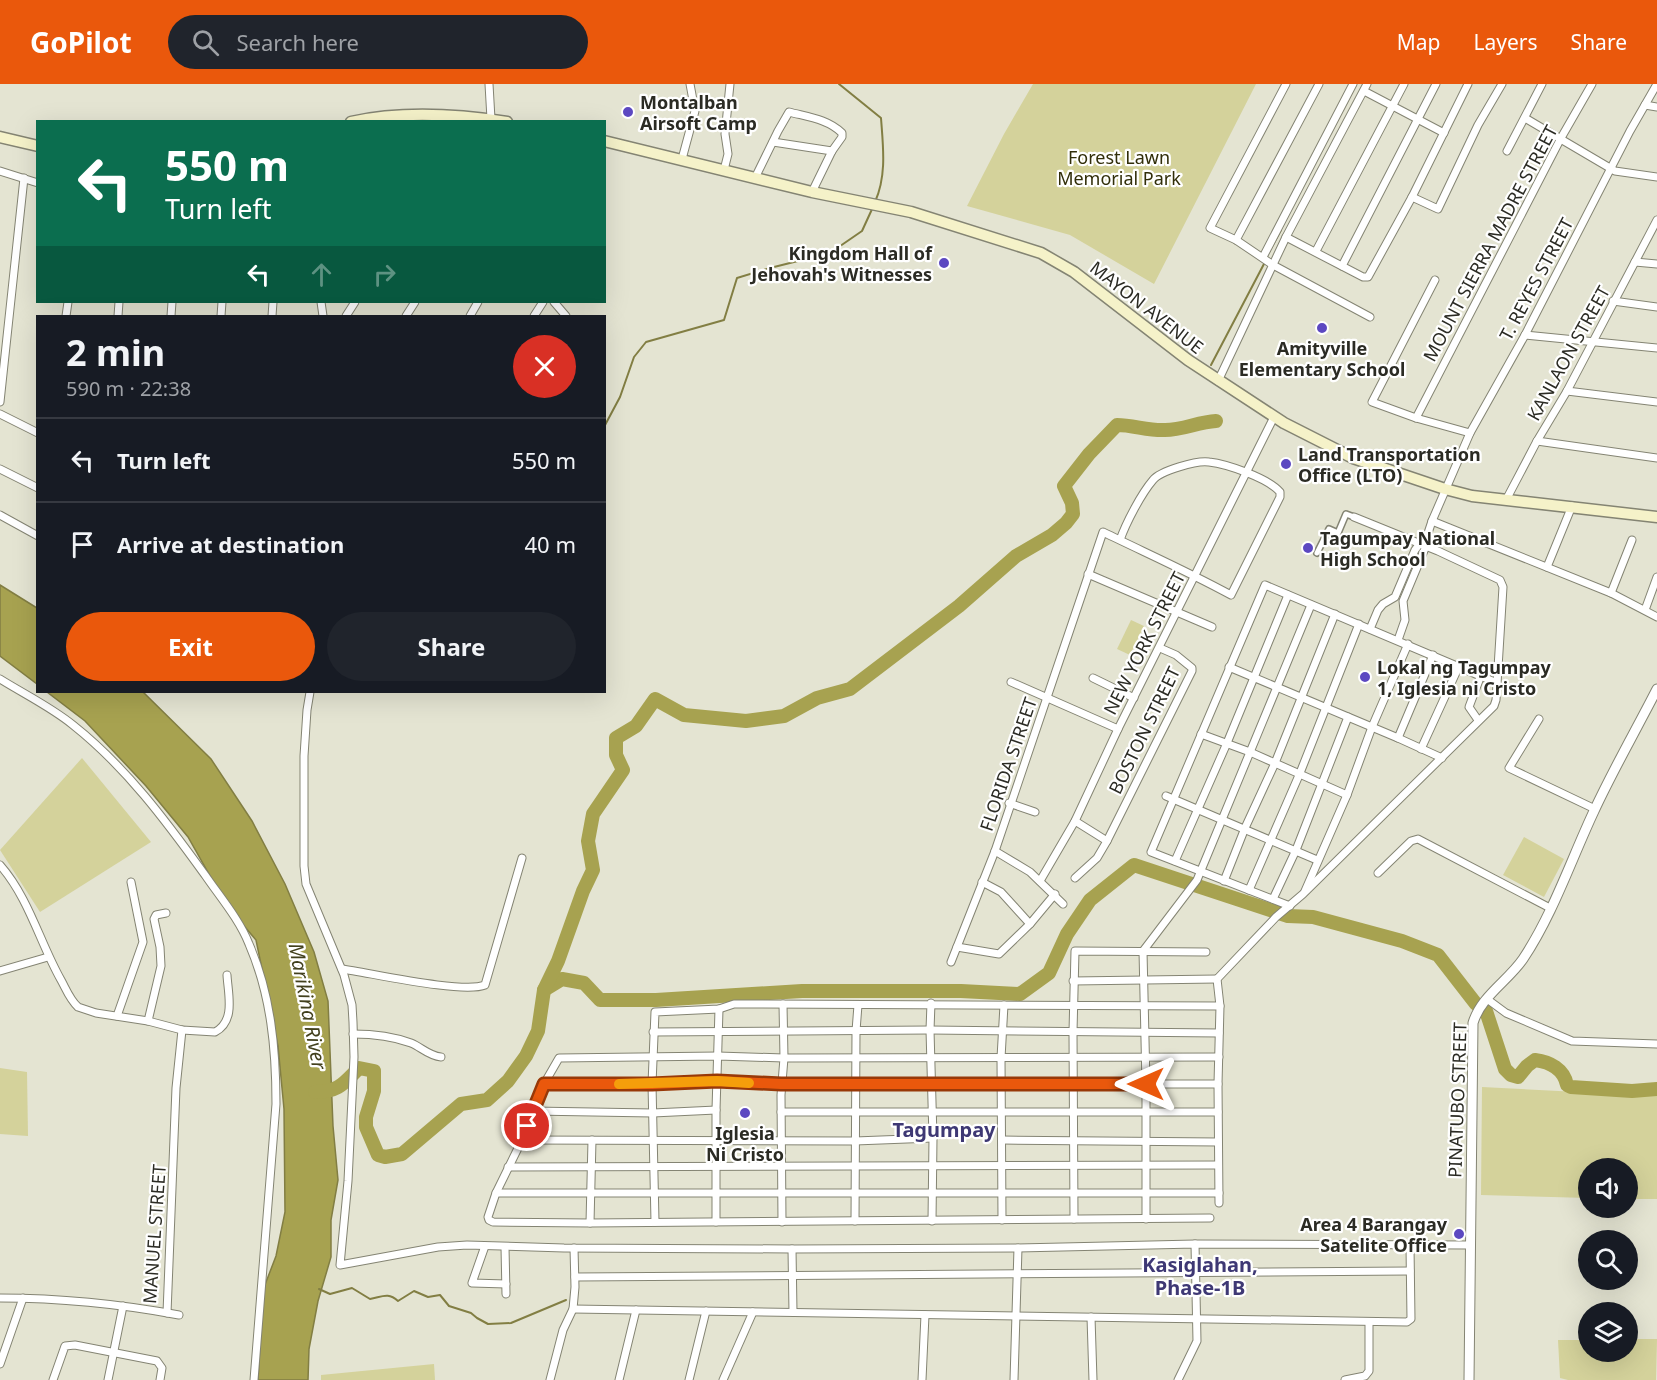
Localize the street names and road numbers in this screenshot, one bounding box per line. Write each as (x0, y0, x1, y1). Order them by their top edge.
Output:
street label: MOUNT SIERRA MADRE STREET (1417, 121, 1563, 365)
street label: T. REYES STREET (1494, 214, 1578, 344)
street label: MAYON AVENUE (1085, 255, 1209, 359)
street label: KANLAON STREET (1521, 281, 1615, 425)
street label: NEW YORK STREET (1098, 568, 1190, 718)
street label: BOSTON STREET (1103, 662, 1185, 798)
street label: FLORIDA STREET (974, 694, 1042, 834)
street label: PINATUBO STREET (1442, 1022, 1472, 1178)
street label: MANUEL STREET (137, 1163, 171, 1305)

